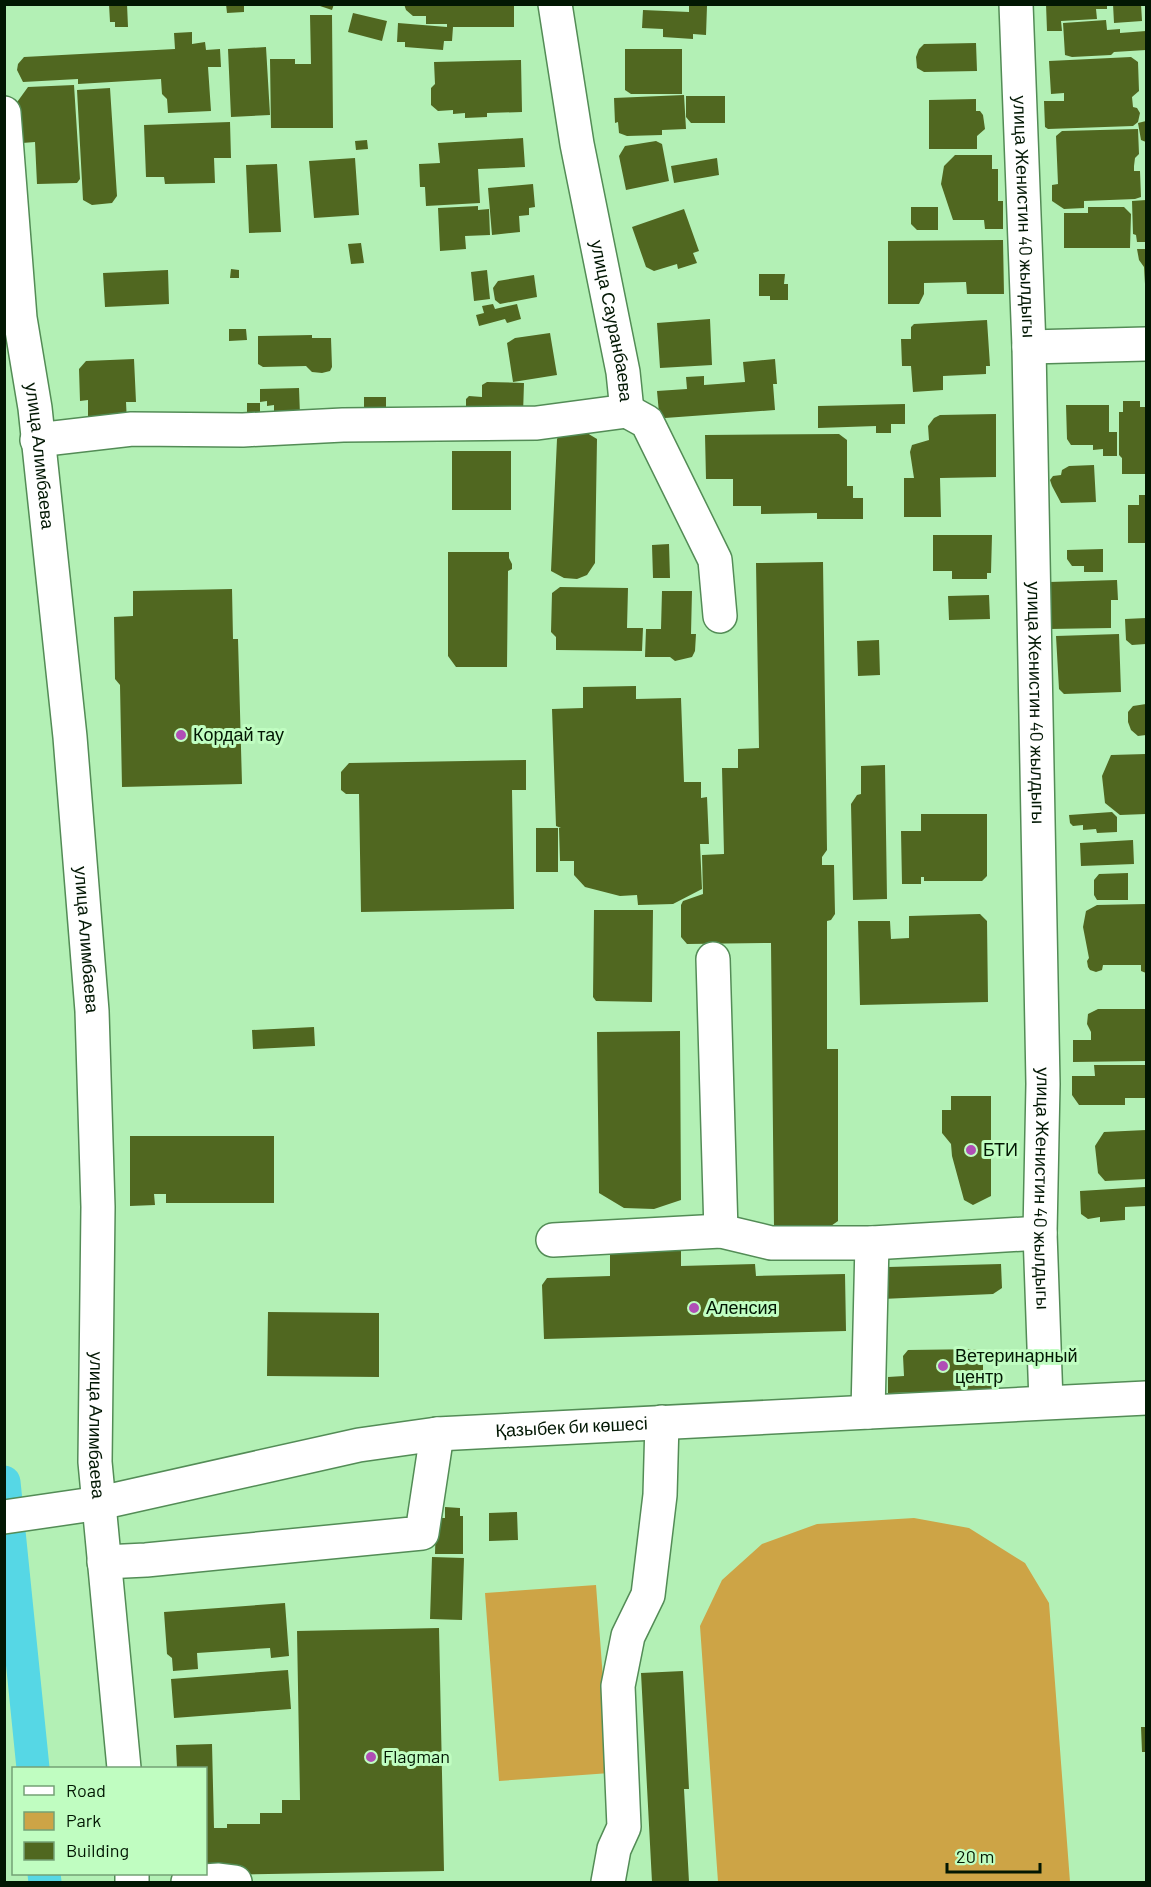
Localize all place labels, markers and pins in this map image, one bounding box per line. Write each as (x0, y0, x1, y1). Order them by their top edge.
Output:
place label: Кордай тау (193, 723, 284, 745)
marker: Кордай тау (174, 728, 188, 742)
place label: БТИ (983, 1138, 1018, 1160)
marker: БТИ (964, 1143, 978, 1157)
place label: Аленсия (706, 1296, 777, 1318)
marker: Аленсия (687, 1301, 701, 1315)
place label: Ветеринарный центр (955, 1344, 1077, 1387)
marker: Ветеринарный центр (936, 1359, 950, 1373)
place label: Flagman (383, 1745, 450, 1767)
marker: Flagman (364, 1750, 378, 1764)

